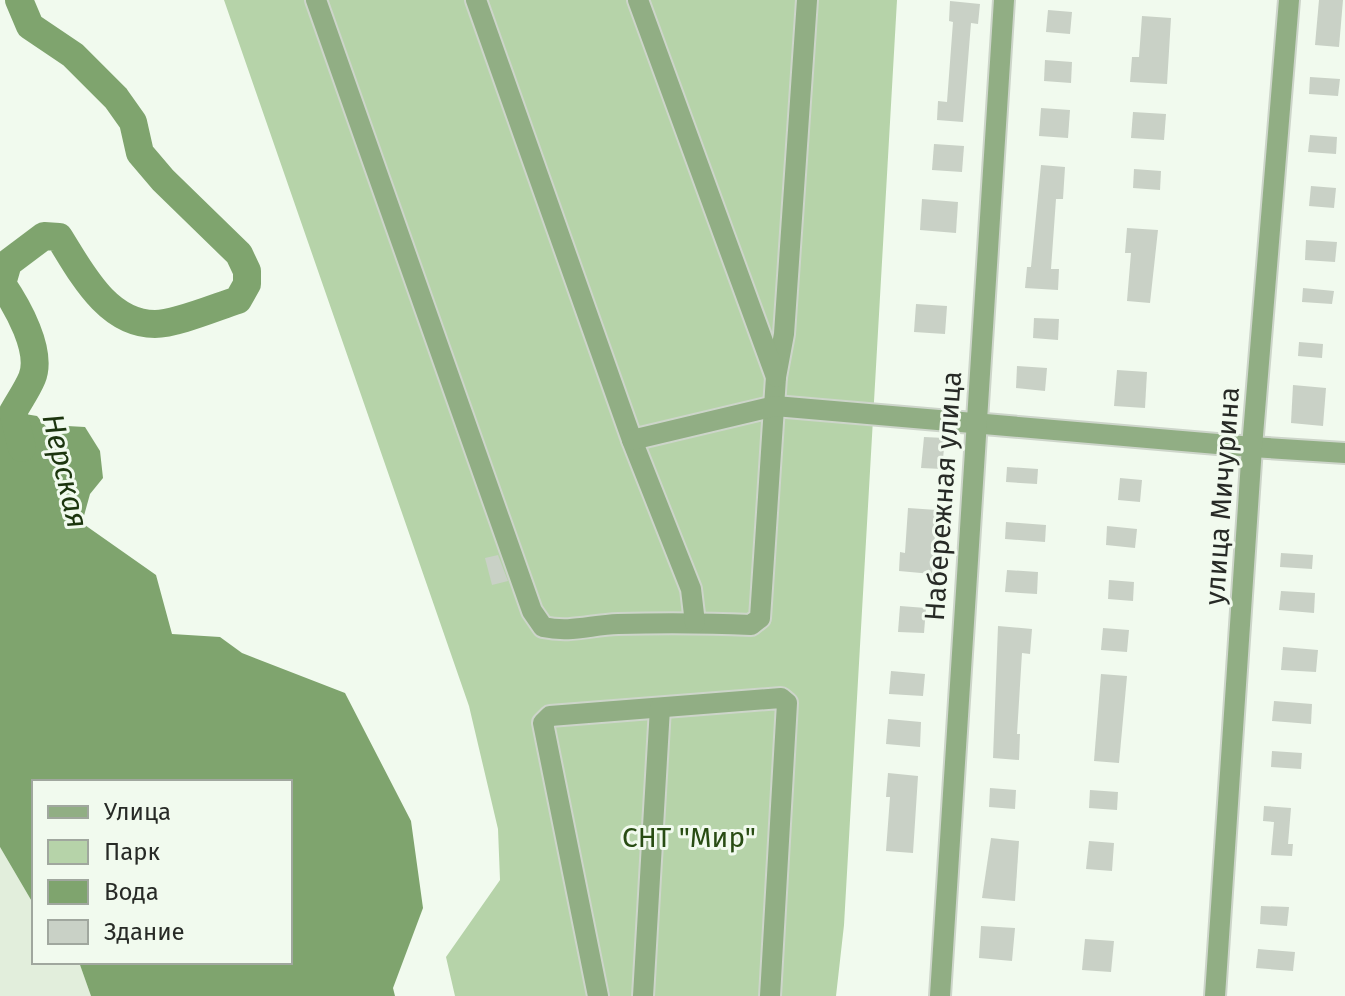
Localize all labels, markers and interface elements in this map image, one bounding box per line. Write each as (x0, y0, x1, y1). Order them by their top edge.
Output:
street label: Набережная улица (918, 370, 968, 622)
street label: улица Мичурина (1198, 386, 1246, 606)
water label: Нерская (34, 410, 96, 532)
legend (32, 780, 292, 964)
text: Улица (104, 798, 171, 826)
park label: СНТ "Мир" (622, 821, 756, 854)
text: Парк (104, 838, 161, 866)
text: Вода (104, 878, 159, 906)
text: Здание (104, 918, 185, 946)

